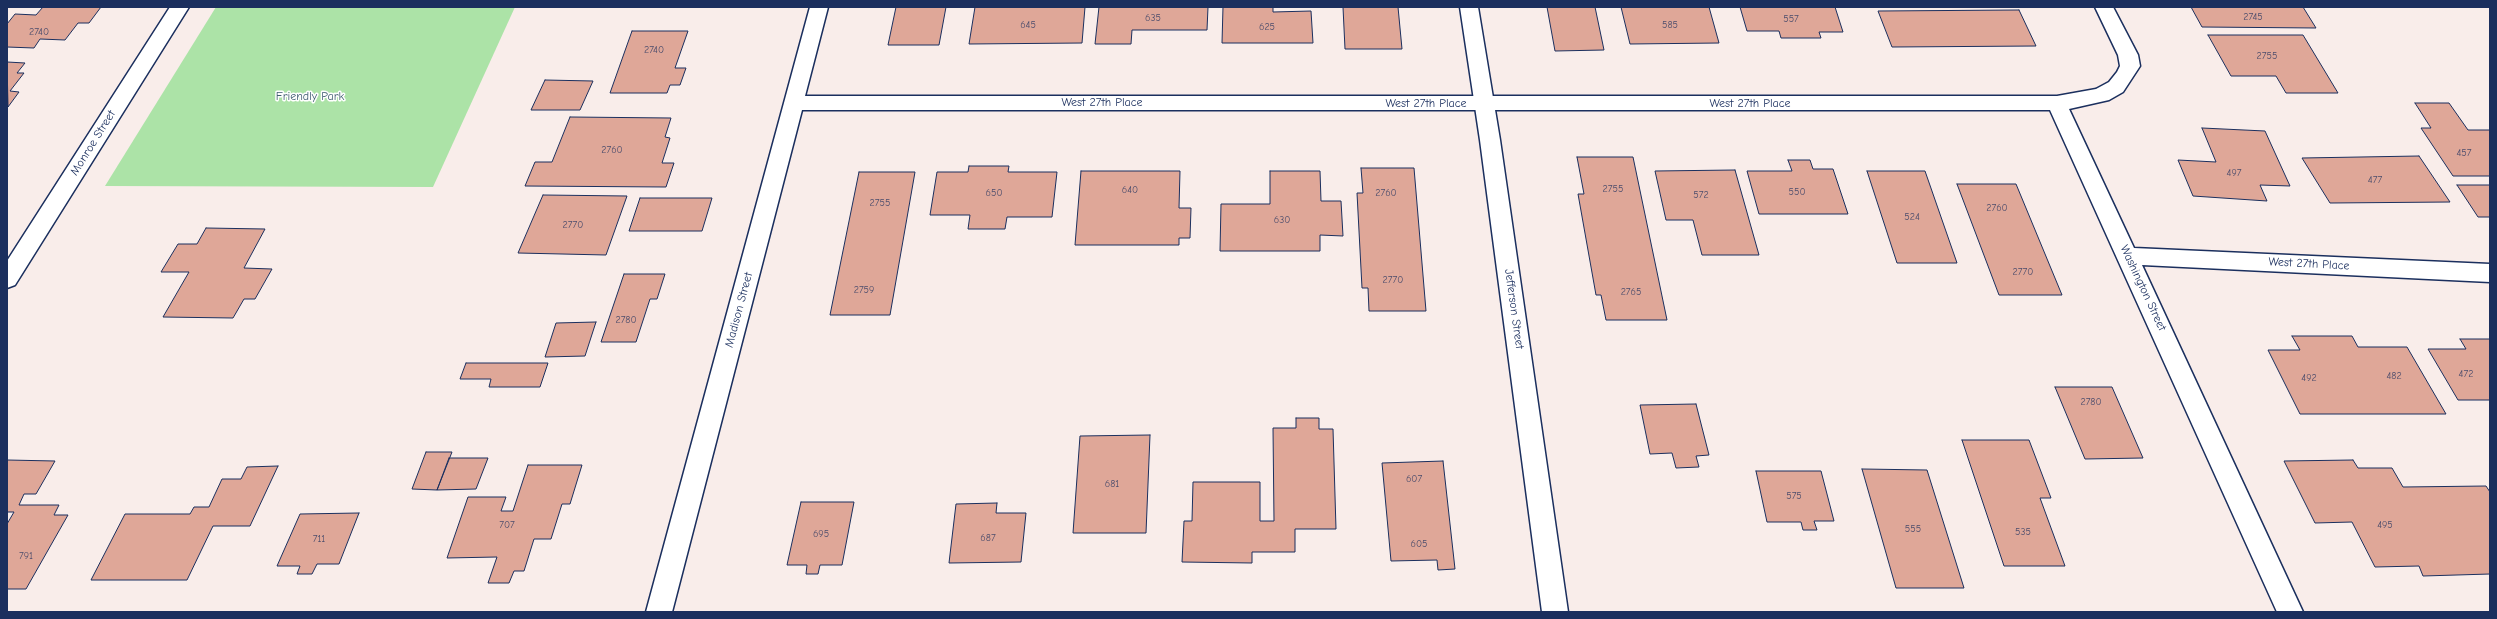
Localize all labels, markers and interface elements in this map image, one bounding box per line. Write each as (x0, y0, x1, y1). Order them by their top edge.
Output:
house number: 2745 (2243, 11, 2263, 23)
house number: 635 (1145, 12, 1161, 24)
house number: 557 (1783, 13, 1799, 25)
house number: 645 (1020, 19, 1036, 31)
house number: 585 (1662, 19, 1678, 31)
house number: 625 (1259, 21, 1275, 33)
house number: 2740 (29, 26, 49, 38)
house number: 2740 (644, 44, 664, 56)
house number: 2755 (2257, 50, 2277, 62)
park label: Friendly Park (276, 90, 344, 104)
street label: West 27th Place (1061, 96, 1143, 110)
street label: West 27th Place (1385, 97, 1467, 111)
street label: West 27th Place (1709, 97, 1791, 111)
street label: Monroe Street (67, 108, 119, 178)
house number: 2760 (601, 144, 623, 156)
house number: 457 (2457, 147, 2471, 159)
house number: 497 (2227, 167, 2241, 179)
house number: 477 (2368, 174, 2382, 186)
house number: 2755 (1603, 183, 1623, 195)
house number: 640 (1122, 184, 1138, 196)
house number: 550 (1789, 186, 1805, 198)
house number: 650 (986, 187, 1002, 199)
house number: 2760 (1375, 187, 1397, 199)
house number: 572 (1693, 189, 1709, 201)
house number: 2755 (870, 197, 890, 209)
house number: 2760 (1986, 202, 2008, 214)
house number: 524 (1904, 211, 1920, 223)
house number: 630 (1274, 214, 1290, 226)
house number: 2770 (563, 219, 583, 231)
street label: Washington Street (2117, 243, 2169, 333)
street label: West 27th Place (2268, 255, 2350, 273)
house number: 2770 (2013, 266, 2033, 278)
street label: Jefferson Street (1501, 268, 1527, 350)
street label: Madison Street (722, 271, 756, 349)
house number: 2770 (1383, 274, 1403, 286)
house number: 2759 (854, 284, 874, 296)
house number: 2765 (1621, 286, 1641, 298)
house number: 2780 (615, 314, 637, 326)
house number: 472 (2459, 368, 2473, 380)
house number: 482 (2386, 370, 2402, 382)
house number: 492 (2301, 372, 2317, 384)
house number: 2780 (2080, 396, 2102, 408)
house number: 607 (1406, 473, 1422, 485)
house number: 681 (1105, 478, 1119, 490)
house number: 575 (1786, 490, 1802, 502)
house number: 707 (499, 519, 515, 531)
house number: 495 (2377, 519, 2393, 531)
house number: 555 (1905, 523, 1921, 535)
house number: 535 (2015, 526, 2031, 538)
house number: 695 (813, 528, 829, 540)
house number: 687 (980, 532, 996, 544)
house number: 711 (313, 533, 325, 545)
house number: 605 (1411, 538, 1427, 550)
house number: 791 (19, 550, 33, 562)

